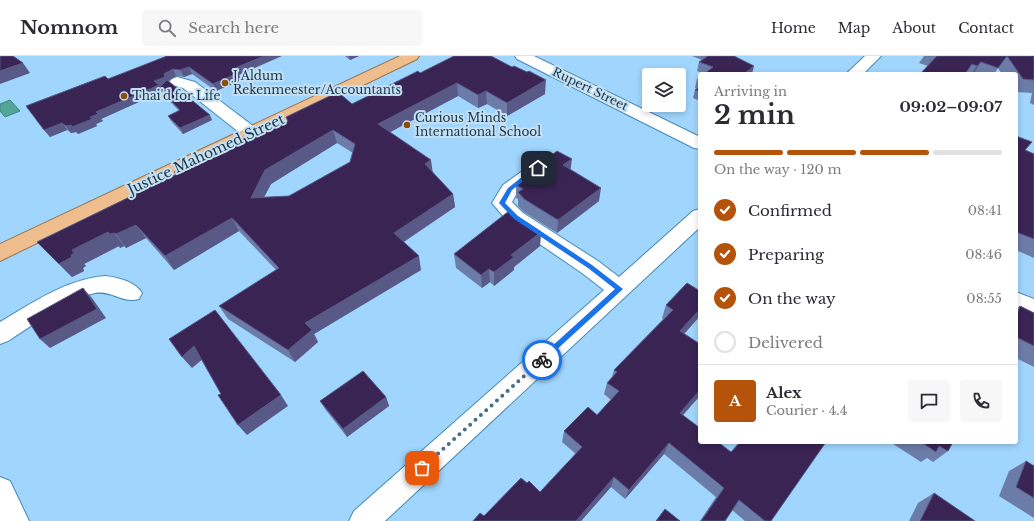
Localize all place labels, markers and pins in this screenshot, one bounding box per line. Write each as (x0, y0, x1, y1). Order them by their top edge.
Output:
place label: J Aldum Rekenmeester/Accountants (231, 68, 401, 97)
marker: J Aldum Rekenmeester/Accountants (220, 78, 230, 88)
place label: Thai'd for Life (132, 88, 221, 103)
marker: Thai'd for Life (119, 91, 129, 101)
place label: Curious Minds International School (415, 110, 541, 139)
marker: Curious Minds International School (402, 120, 412, 130)
pin (521, 151, 555, 185)
pin (405, 451, 439, 485)

